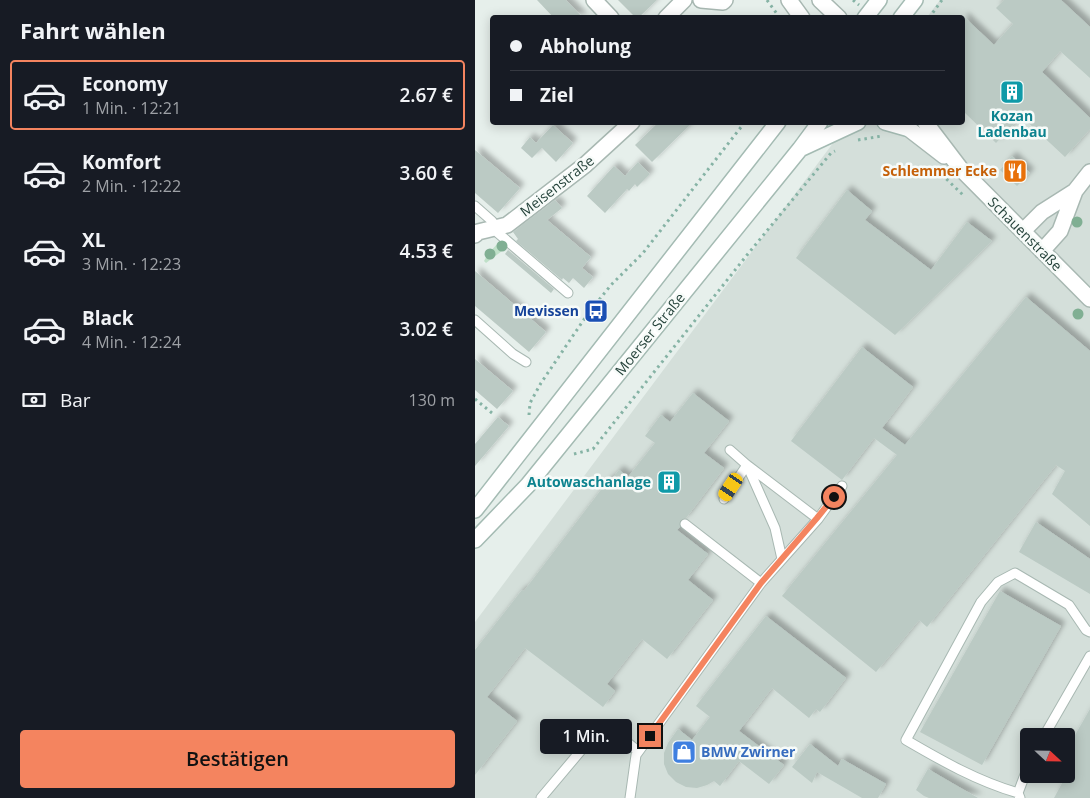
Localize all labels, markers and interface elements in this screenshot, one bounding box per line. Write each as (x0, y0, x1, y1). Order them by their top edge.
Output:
text: Fahrt wählen (20, 15, 166, 45)
text: Abholung (540, 33, 631, 59)
text: Economy (82, 71, 168, 97)
icon: car (22, 73, 67, 118)
building icon: Kozan Ladenbau (999, 79, 1025, 105)
text: 2.67 € (399, 82, 453, 108)
text: Ziel (540, 82, 574, 108)
text: 1 Min. · 12:21 (82, 97, 181, 119)
place label: Kozan Ladenbau (977, 106, 1047, 141)
text: Komfort (82, 149, 161, 175)
icon: car (22, 151, 67, 196)
street label: Meisenstraße (516, 151, 598, 220)
restaurant icon: Schlemmer Ecke (1002, 158, 1028, 184)
text: 3.60 € (399, 160, 453, 186)
place label: Schlemmer Ecke (883, 161, 997, 180)
text: 2 Min. · 12:22 (82, 175, 181, 197)
street label: Schauenstraße (984, 192, 1067, 275)
text: XL (82, 227, 105, 253)
icon: car (22, 229, 67, 274)
text: 4.53 € (399, 238, 453, 264)
text: 3 Min. · 12:23 (82, 253, 181, 275)
street label: Moerser Straße (610, 288, 689, 379)
bus stop icon: Mevissen (583, 298, 609, 324)
place label: Mevissen (514, 301, 579, 320)
text: Black (82, 305, 134, 331)
icon: car (22, 307, 67, 352)
text: 3.02 € (399, 316, 453, 342)
text: 4 Min. · 12:24 (82, 331, 181, 353)
icon: cash (20, 386, 48, 414)
text: Bar (60, 387, 91, 413)
text: 130 m (409, 389, 455, 411)
building icon: Autowaschanlage (656, 469, 682, 495)
car (716, 470, 745, 504)
place label: Autowaschanlage (527, 472, 651, 491)
route start (823, 486, 845, 508)
callout: 1 Min. (540, 718, 633, 754)
text: 1 Min. (562, 725, 610, 747)
route end (639, 725, 661, 747)
north arrow (1020, 728, 1075, 782)
map controls (1020, 728, 1075, 783)
button: Bestätigen (20, 730, 455, 788)
shop icon: BMW Zwirner (671, 739, 697, 765)
place label: BMW Zwirner (701, 742, 796, 761)

